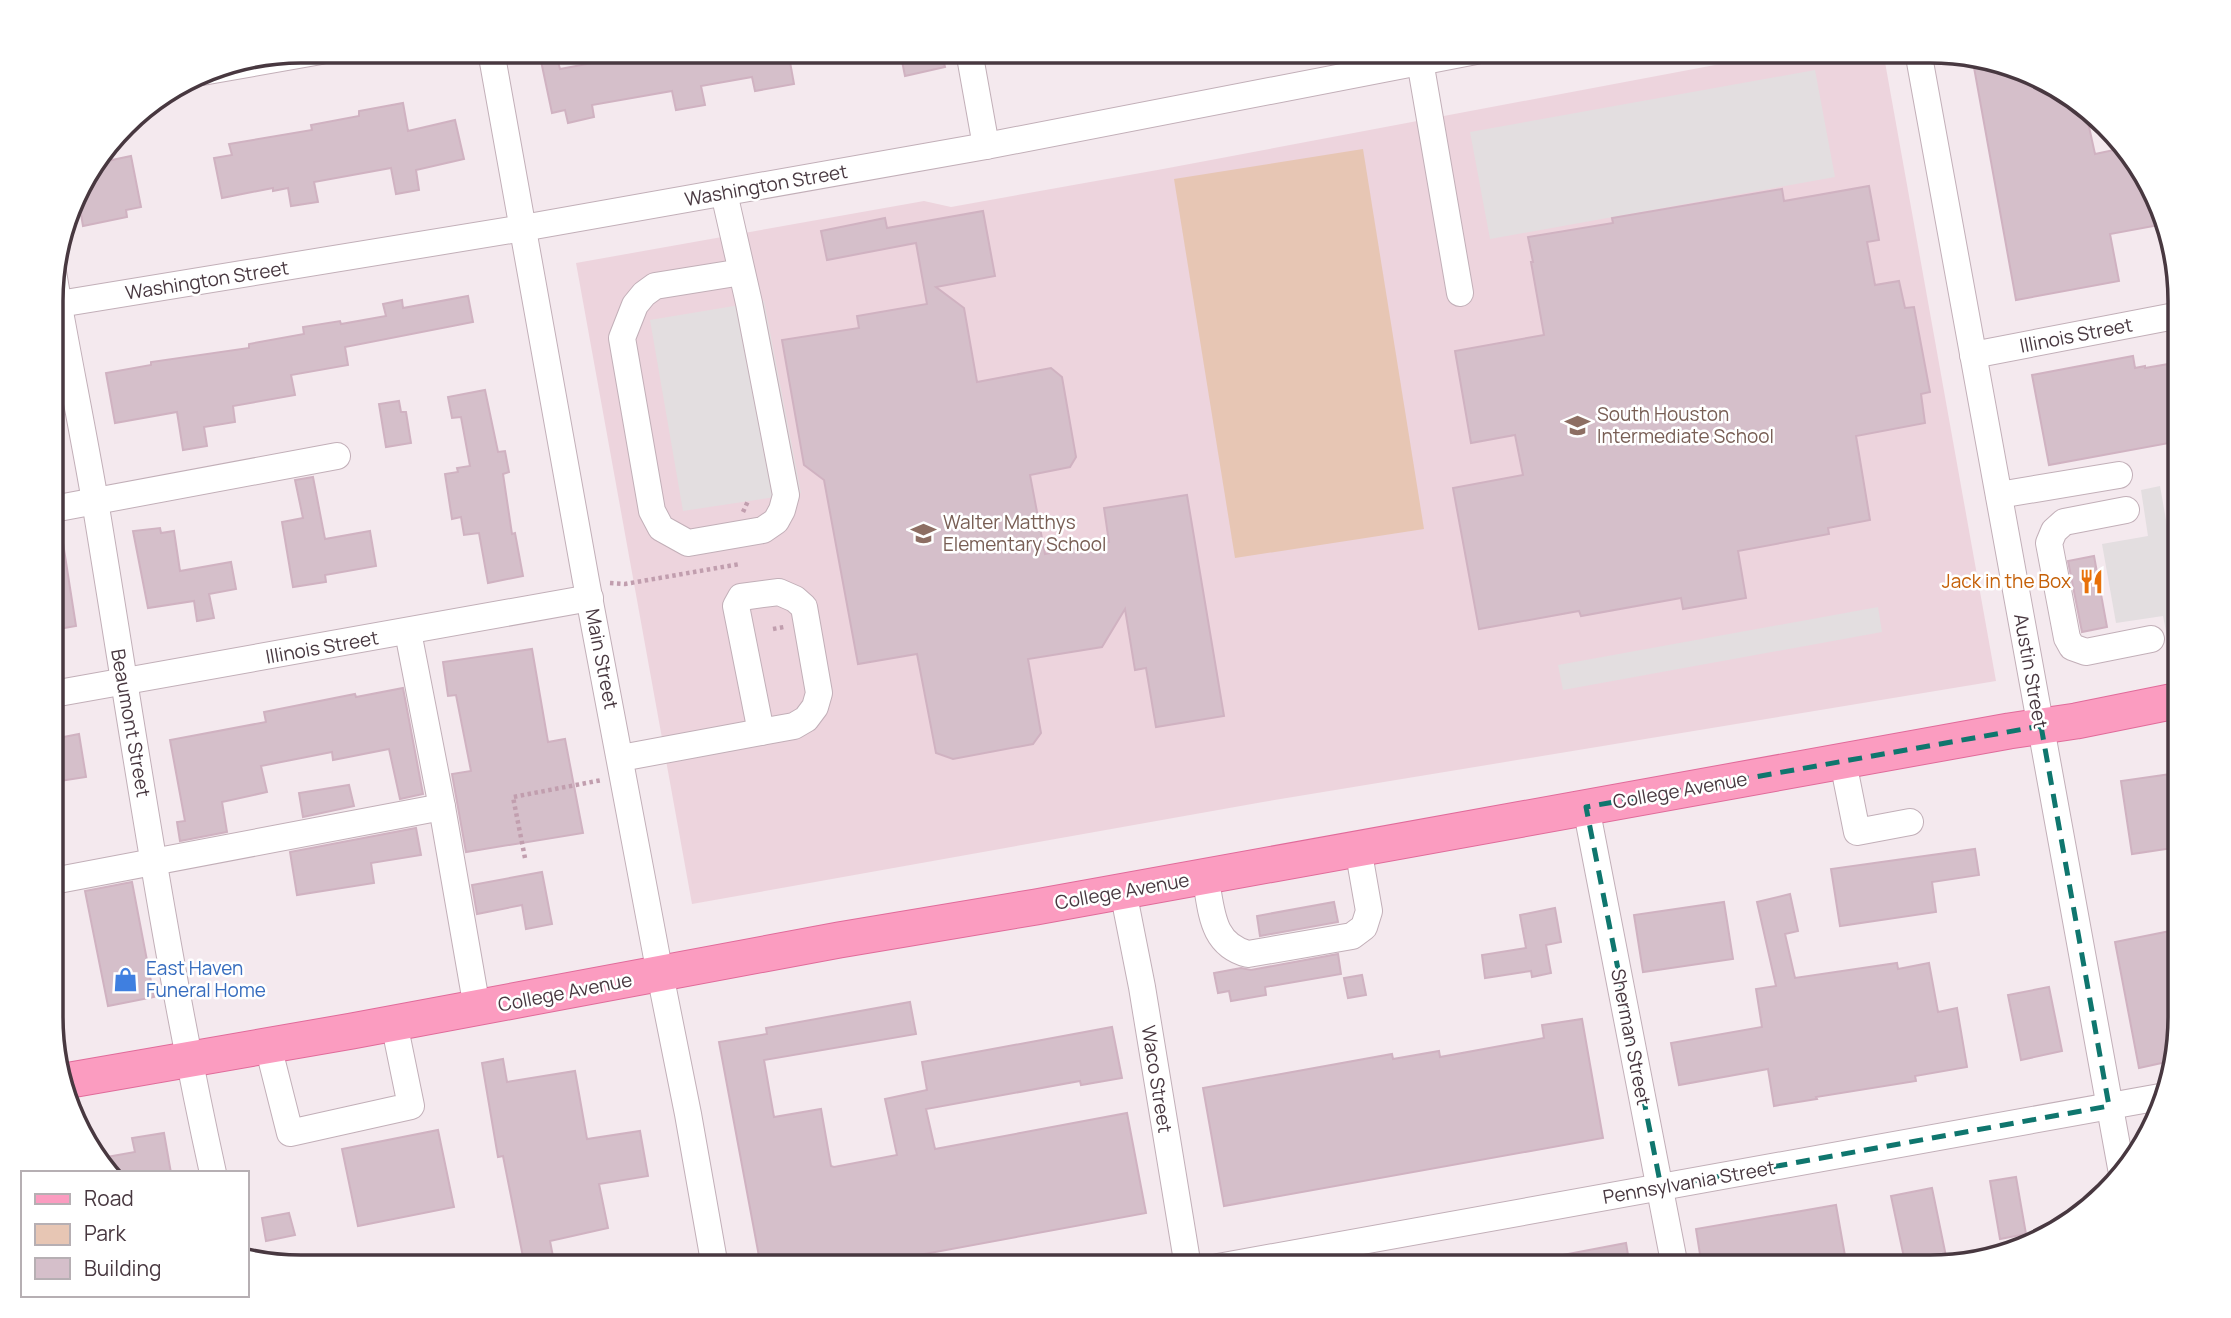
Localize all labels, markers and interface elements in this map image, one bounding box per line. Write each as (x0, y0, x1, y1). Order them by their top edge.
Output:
street label: Washington Street (682, 158, 850, 212)
street label: Washington Street (123, 254, 291, 306)
street label: Illinois Street (2017, 311, 2135, 359)
place label: South Houston Intermediate School (1597, 401, 1774, 449)
school or university icon: South Houston Intermediate School (1563, 411, 1591, 439)
place label: Walter Matthys Elementary School (943, 509, 1106, 557)
school or university icon: Walter Matthys Elementary School (909, 519, 937, 547)
restaurant icon: Jack in the Box (2077, 567, 2105, 595)
place label: Jack in the Box (1942, 568, 2071, 594)
street label: Main Street (580, 607, 624, 711)
street label: Austin Street (2008, 612, 2054, 730)
street label: Illinois Street (263, 624, 381, 670)
street label: Beaumont Street (105, 647, 157, 799)
street label: College Avenue (1611, 765, 1749, 815)
street label: College Avenue (1053, 866, 1191, 916)
place label: East Haven Funeral Home (146, 955, 266, 1003)
shop icon: East Haven Funeral Home (112, 965, 140, 993)
street label: College Avenue (496, 966, 634, 1018)
street label: Sherman Street (1605, 967, 1657, 1107)
street label: Waco Street (1136, 1023, 1178, 1135)
street label: Pennsylvania Street (1601, 1154, 1777, 1210)
legend (21, 1171, 248, 1297)
text: Road (84, 1184, 134, 1212)
text: Park (84, 1219, 126, 1247)
text: Building (84, 1254, 161, 1282)

